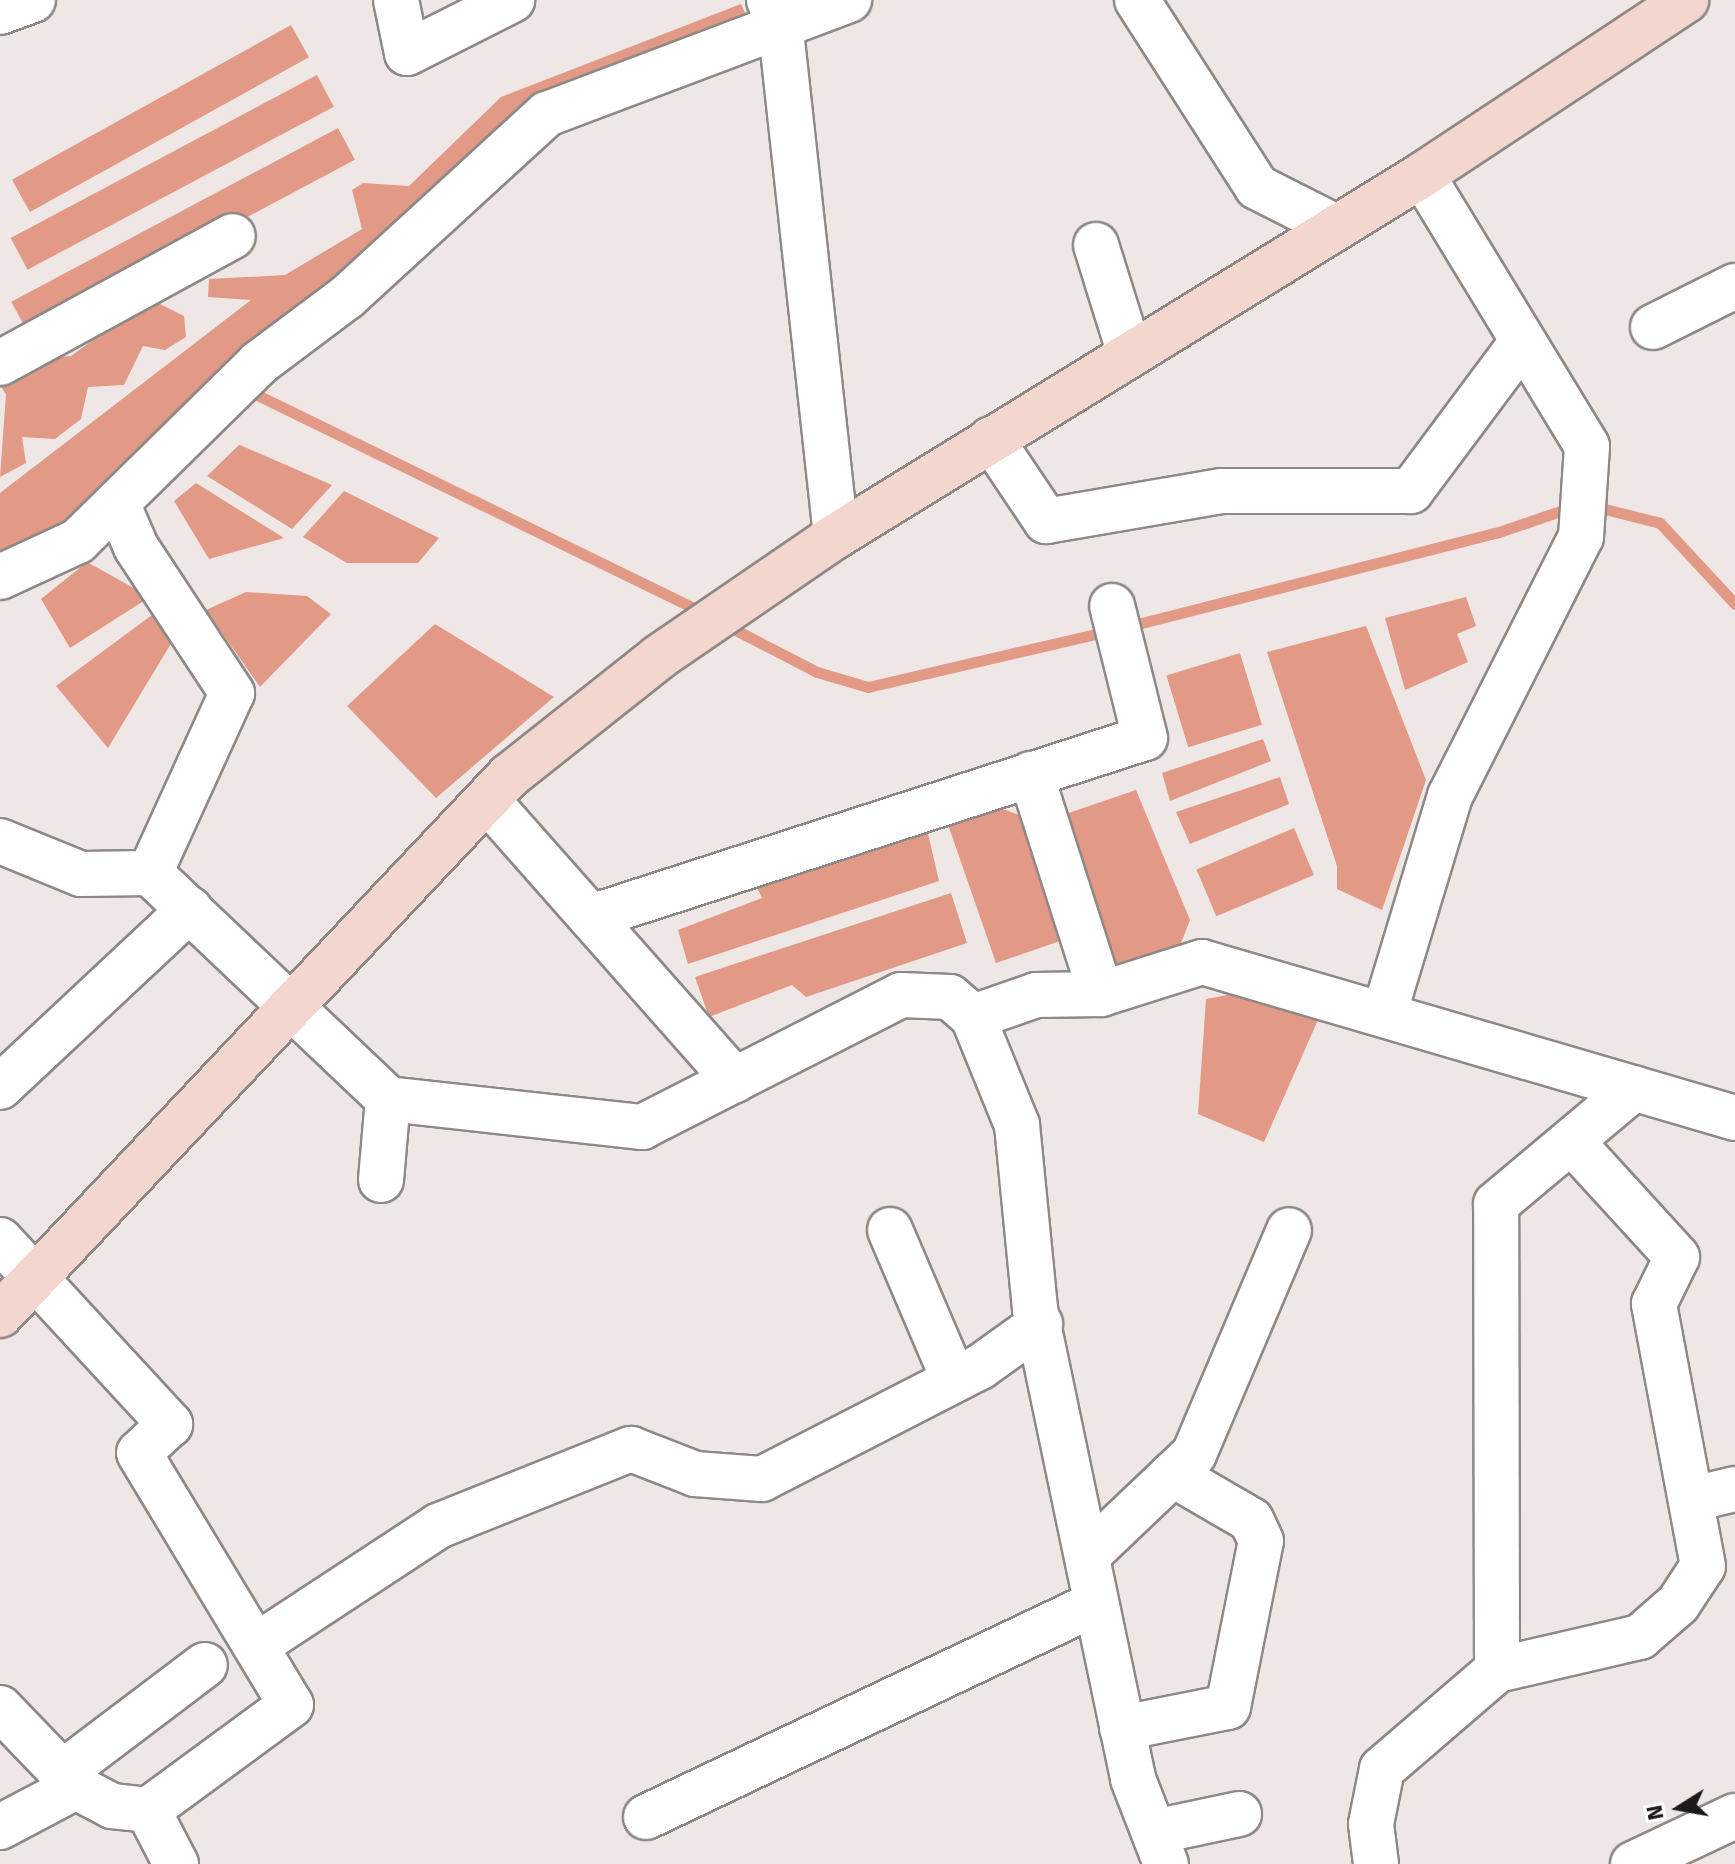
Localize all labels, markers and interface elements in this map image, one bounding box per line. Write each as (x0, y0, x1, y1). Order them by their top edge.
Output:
north arrow (1639, 1768, 1719, 1848)
text: N (1640, 1803, 1670, 1822)

